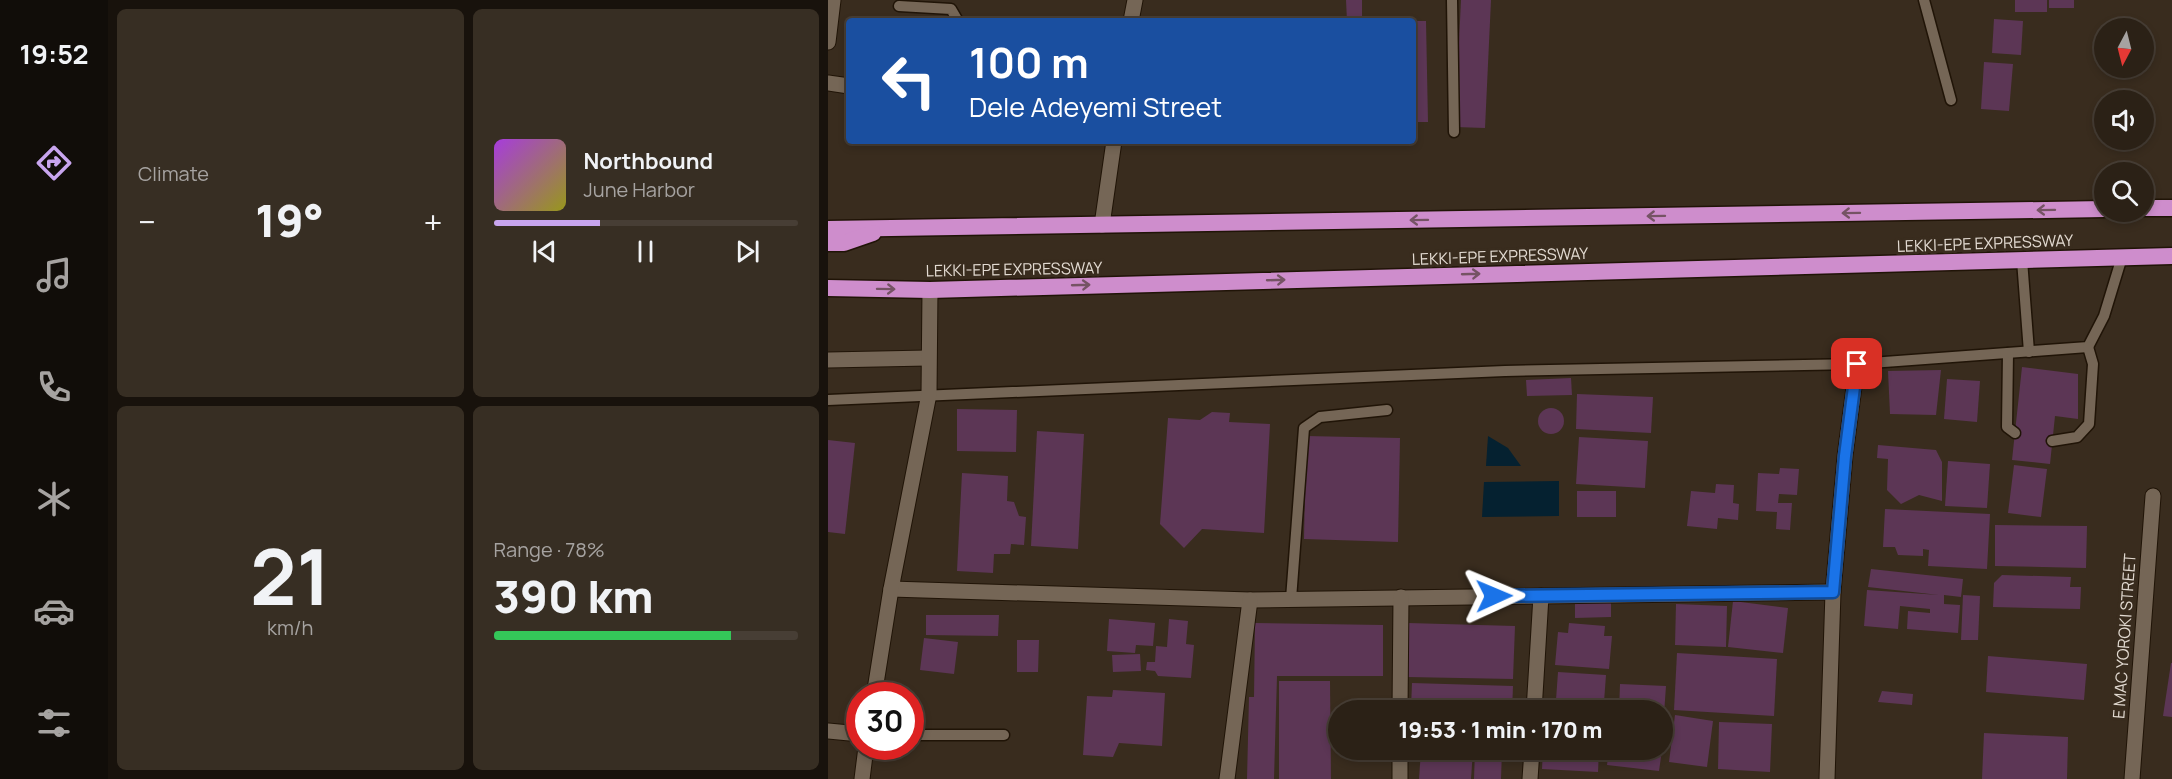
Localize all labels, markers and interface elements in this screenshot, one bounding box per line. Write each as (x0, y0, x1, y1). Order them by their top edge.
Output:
north arrow (2094, 18, 2154, 78)
map controls (2094, 18, 2154, 222)
text: 100 m (969, 33, 1089, 91)
text: 19:52 (19, 35, 89, 72)
icon: left (870, 42, 948, 120)
text: Dele Adeyemi Street (969, 88, 1222, 125)
button: sound (2094, 90, 2154, 150)
icon: directions (33, 142, 75, 184)
text: Northbound (584, 146, 713, 176)
text: Climate (138, 160, 209, 187)
button: search (2094, 162, 2154, 222)
text: June Harbor (584, 176, 695, 203)
text: 19° (255, 189, 324, 251)
text: − (138, 199, 156, 244)
text: + (423, 199, 443, 244)
one-way arrow (2037, 204, 2057, 216)
one-way arrow (1842, 207, 1862, 219)
one-way arrow (1647, 210, 1667, 222)
one-way arrow (1410, 214, 1430, 226)
street label: LEKKI-EPE EXPRESSWAY (1896, 229, 2074, 257)
icon: previous (528, 235, 561, 268)
icon: pause (629, 235, 662, 268)
icon: next (731, 235, 764, 268)
street label: LEKKI-EPE EXPRESSWAY (1411, 242, 1589, 270)
icon: music (33, 254, 75, 296)
street label: LEKKI-EPE EXPRESSWAY (925, 256, 1103, 282)
one-way arrow (1461, 269, 1481, 280)
one-way arrow (1266, 274, 1286, 285)
one-way arrow (1071, 280, 1091, 291)
one-way arrow (876, 283, 896, 295)
pin (1831, 338, 1882, 389)
icon: arrive (1840, 347, 1873, 380)
icon: phone (33, 366, 75, 408)
icon: climate (33, 478, 75, 520)
text: 21 (250, 522, 331, 628)
text: Range · 78% (494, 536, 605, 563)
street label: E MAC YOROKI STREET (2107, 552, 2141, 719)
position arrow (1462, 564, 1526, 628)
text: 390 km (494, 565, 653, 627)
icon: car (33, 590, 75, 632)
text: km/h (267, 614, 314, 641)
speed limit sign: 30 (846, 682, 924, 760)
icon: filters (33, 702, 75, 744)
text: 19:53 · 1 min · 170 m (1399, 715, 1602, 745)

